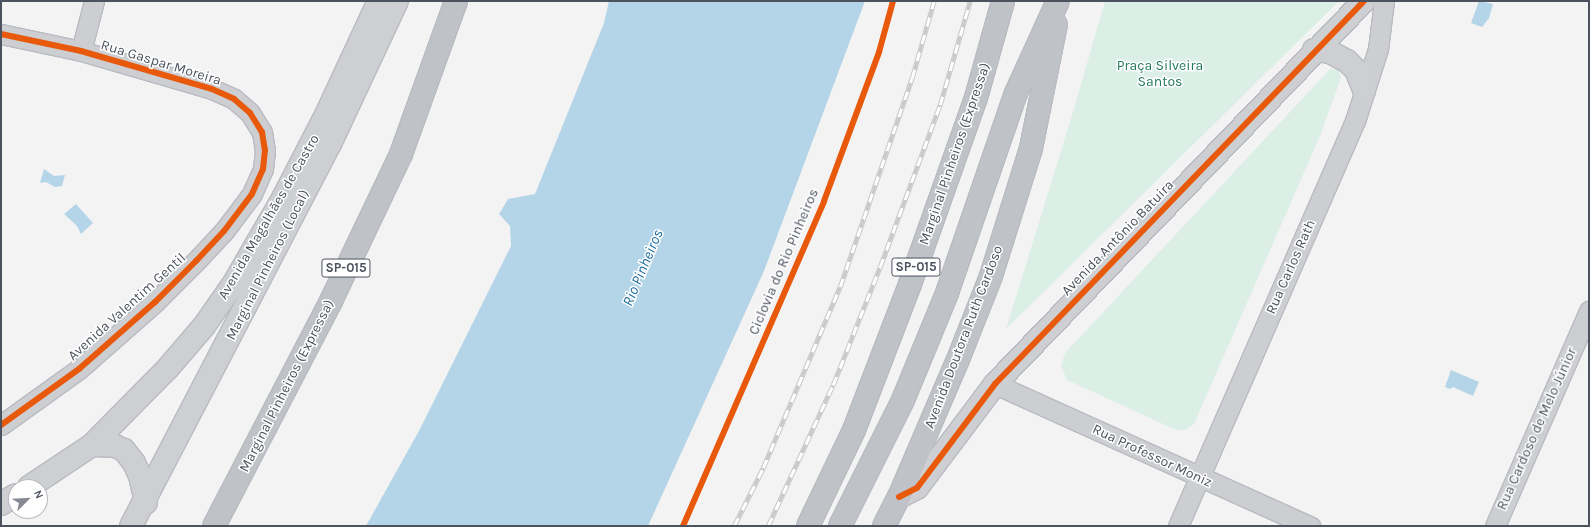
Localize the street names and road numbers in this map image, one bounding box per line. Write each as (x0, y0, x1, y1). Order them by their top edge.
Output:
street label: Rua Gaspar Moreira (99, 37, 223, 89)
street label: Marginal Pinheiros (Expressa) (916, 61, 994, 247)
street label: Avenida Magalhães de Castro (215, 132, 323, 302)
street label: Avenida Antônio Batuira (1058, 177, 1178, 299)
street label: Ciclovia do Rio Pinheiros (746, 186, 822, 338)
street label: Marginal Pinheiros (Local) (223, 187, 313, 343)
street label: Rua Carlos Rath (1263, 217, 1319, 317)
street label: Avenida Doutora Ruth Cardoso (921, 243, 1007, 431)
street label: Avenida Valentim Gentil (65, 250, 189, 364)
road number: SP-015 (891, 256, 941, 278)
road number: SP-015 (321, 257, 371, 279)
street label: Marginal Pinheiros (Expressa) (236, 297, 338, 475)
street label: Rua Cardoso de Melo Júnior (1494, 345, 1580, 513)
street label: Rua Professor Moniz (1090, 421, 1214, 491)

